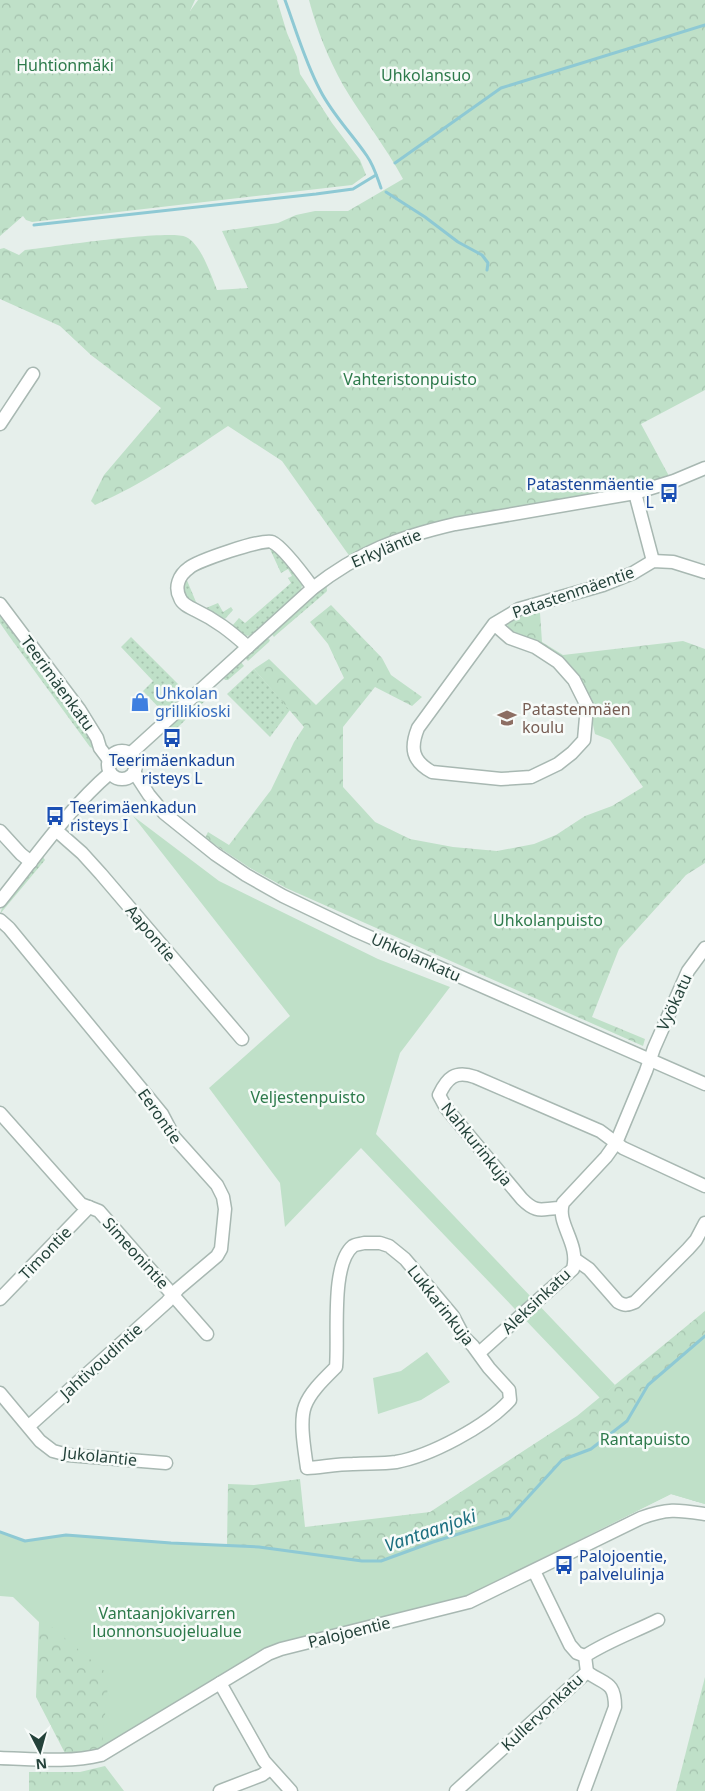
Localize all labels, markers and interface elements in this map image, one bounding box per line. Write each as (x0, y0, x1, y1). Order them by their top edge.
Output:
park label: Huhtionmäki (16, 54, 114, 76)
park label: Uhkolansuo (381, 64, 471, 86)
park label: Vahteristonpuisto (343, 368, 477, 390)
place label: Patastenmäentie L (526, 473, 654, 513)
bus stop icon: Patastenmäentie L (658, 482, 680, 504)
street label: Erkyläntie (348, 523, 424, 573)
street label: Patastenmäentie (509, 561, 637, 623)
street label: Teerimäenkatu (16, 631, 100, 735)
place label: Uhkolan grillikioski (155, 682, 231, 722)
shop icon: Uhkolan grillikioski (129, 691, 151, 713)
place label: Patastenmäen koulu (522, 698, 631, 738)
school or university icon: Patastenmäen koulu (496, 707, 518, 729)
bus stop icon: Teerimäenkadun risteys L (161, 727, 183, 749)
place label: Teerimäenkadun risteys L (109, 749, 235, 789)
place label: Teerimäenkadun risteys I (70, 796, 197, 836)
bus stop icon: Teerimäenkadun risteys I (44, 805, 66, 827)
street label: Aapontie (121, 900, 181, 966)
park label: Uhkolanpuisto (493, 909, 603, 931)
street label: Uhkolankatu (368, 927, 464, 987)
street label: Vyökatu (651, 970, 697, 1034)
street label: Eerontie (133, 1084, 187, 1148)
park label: Veljestenpuisto (251, 1086, 365, 1108)
street label: Nahkurinkuja (436, 1098, 518, 1190)
street label: Simeonintie (98, 1212, 174, 1294)
street label: Timontie (14, 1221, 76, 1285)
street label: Lukkarinkuja (403, 1260, 479, 1350)
street label: Aleksinkatu (497, 1263, 575, 1339)
street label: Jahtivoudintie (54, 1318, 147, 1405)
park label: Rantapuisto (600, 1428, 690, 1450)
street label: Jukolantie (60, 1441, 138, 1471)
water label: Vantaanjoki (381, 1503, 479, 1557)
place label: Palojoentie, palvelulinja (579, 1545, 667, 1585)
bus stop icon: Palojoentie, palvelulinja (553, 1554, 575, 1576)
park label: Vantaanjokivarren luonnonsuojelualue (92, 1602, 242, 1642)
street label: Palojoentie (306, 1611, 392, 1653)
street label: Kullervonkatu (496, 1668, 588, 1756)
north arrow (15, 1726, 65, 1776)
text: N (35, 1754, 48, 1774)

